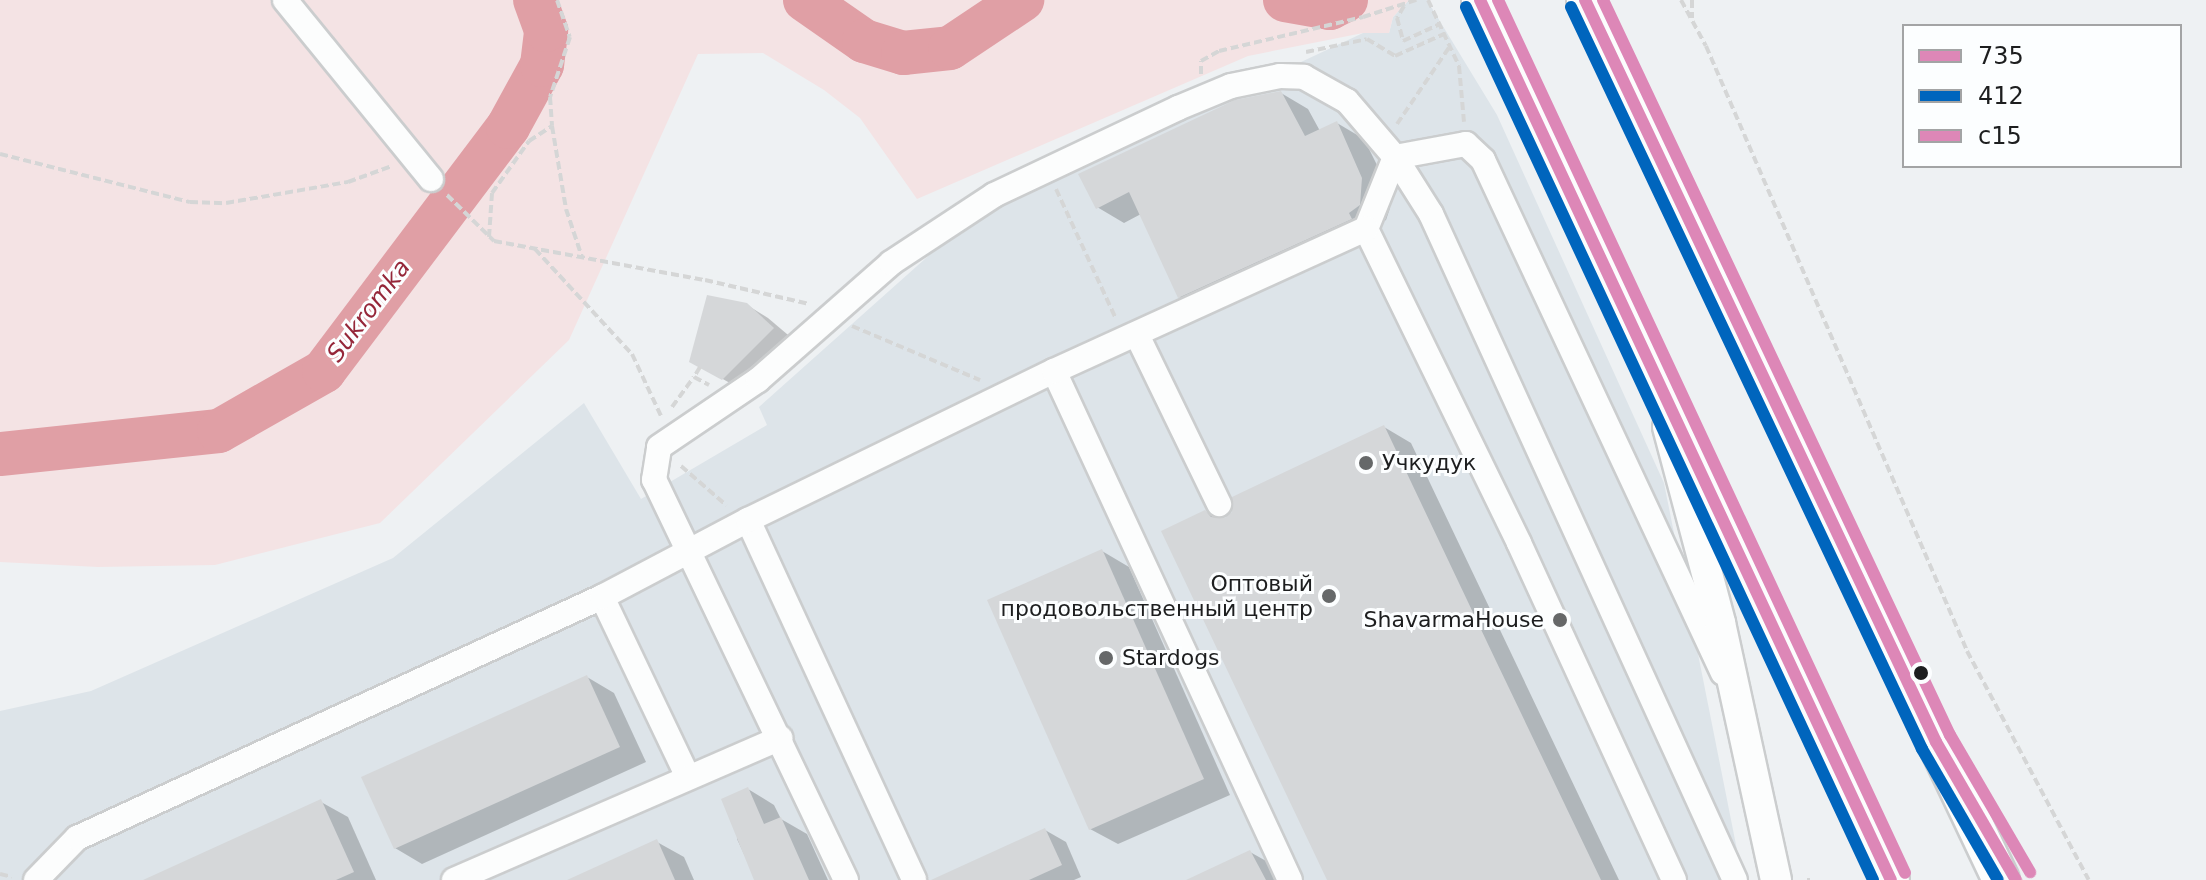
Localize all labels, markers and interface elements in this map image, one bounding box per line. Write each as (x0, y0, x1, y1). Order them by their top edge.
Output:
legend (1902, 24, 2182, 168)
text: 735 (1978, 42, 2024, 70)
text: 412 (1978, 82, 2024, 110)
text: с15 (1978, 122, 2022, 150)
water label: Sukromka (321, 254, 417, 368)
place label: Учкудук (1382, 450, 1476, 476)
marker: Учкудук (1357, 454, 1375, 472)
place label: Оптовый продовольственный центр (1001, 570, 1313, 622)
marker: Оптовый продовольственный центр (1320, 587, 1338, 605)
place label: ShavarmaHouse (1364, 607, 1544, 633)
marker: ShavarmaHouse (1551, 611, 1569, 629)
place label: Stardogs (1122, 645, 1220, 671)
marker: Stardogs (1097, 649, 1115, 667)
unlabelled marker (1913, 665, 1929, 681)

